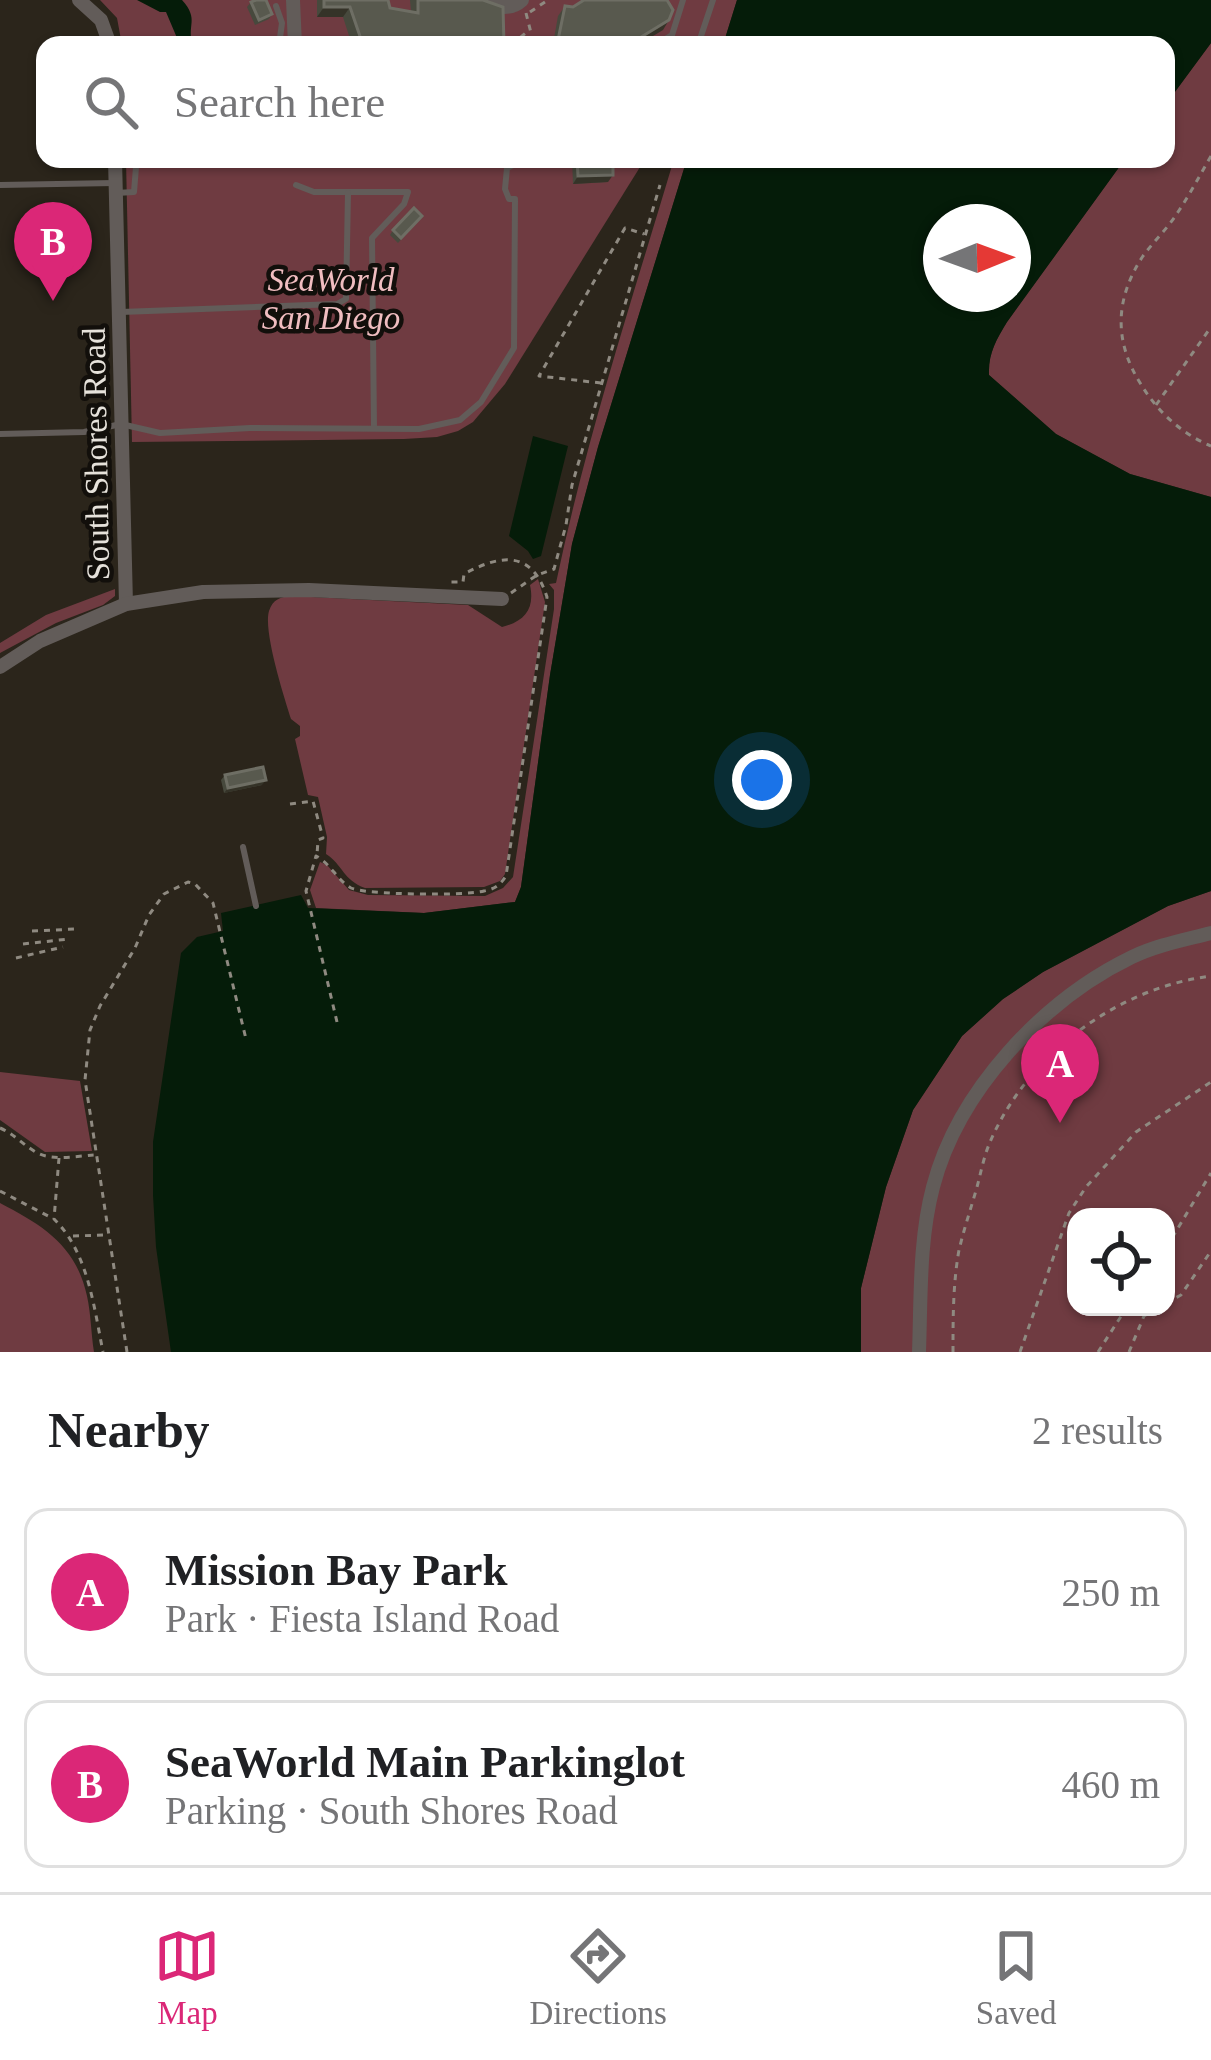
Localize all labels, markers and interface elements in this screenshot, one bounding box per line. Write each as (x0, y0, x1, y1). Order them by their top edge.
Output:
search box (36, 36, 1175, 168)
icon: search (78, 69, 144, 135)
text: Search here (174, 77, 385, 127)
pin: B (14, 202, 92, 301)
north arrow (923, 204, 1031, 312)
park label: SeaWorld San Diego (262, 262, 400, 336)
street label: South Shores Road (76, 327, 116, 581)
your location (732, 750, 792, 810)
pin: A (1021, 1024, 1099, 1123)
map controls (1067, 1208, 1175, 1316)
button: locate (1067, 1208, 1175, 1316)
text: Nearby (48, 1402, 209, 1458)
text: 2 results (1032, 1409, 1163, 1452)
text: Mission Bay Park (165, 1545, 508, 1595)
text: A (76, 1571, 104, 1614)
text: 250 m (1061, 1571, 1160, 1614)
text: Park · Fiesta Island Road (165, 1597, 559, 1640)
text: SeaWorld Main Parkinglot (165, 1737, 685, 1787)
text: B (77, 1763, 103, 1806)
text: 460 m (1061, 1763, 1160, 1806)
text: Parking · South Shores Road (165, 1789, 618, 1832)
tab: Map (154, 1923, 220, 2032)
tab: Directions (529, 1923, 667, 2032)
tab: Saved (976, 1923, 1057, 2032)

